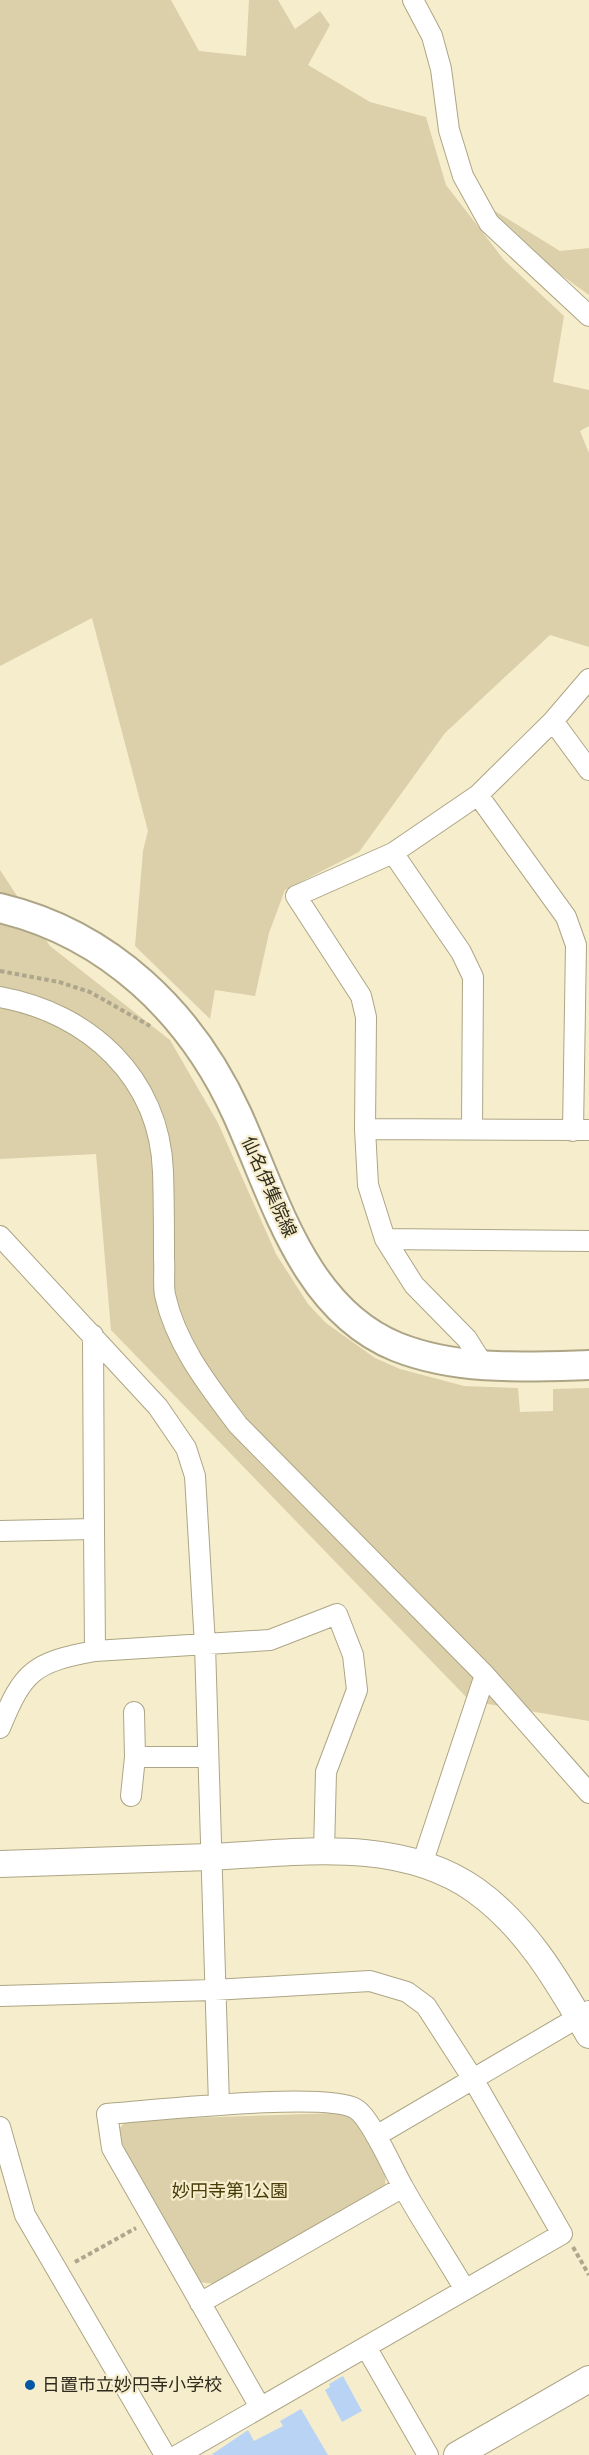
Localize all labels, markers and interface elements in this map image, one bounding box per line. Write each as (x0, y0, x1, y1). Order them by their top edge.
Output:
street label: 仙名伊集院線 (235, 1132, 303, 1242)
park label: 妙円寺第1公園 (172, 2178, 288, 2204)
place label: 日置市立妙円寺小学校 (42, 2372, 222, 2398)
marker: 日置市立妙円寺小学校 (23, 2378, 37, 2392)

